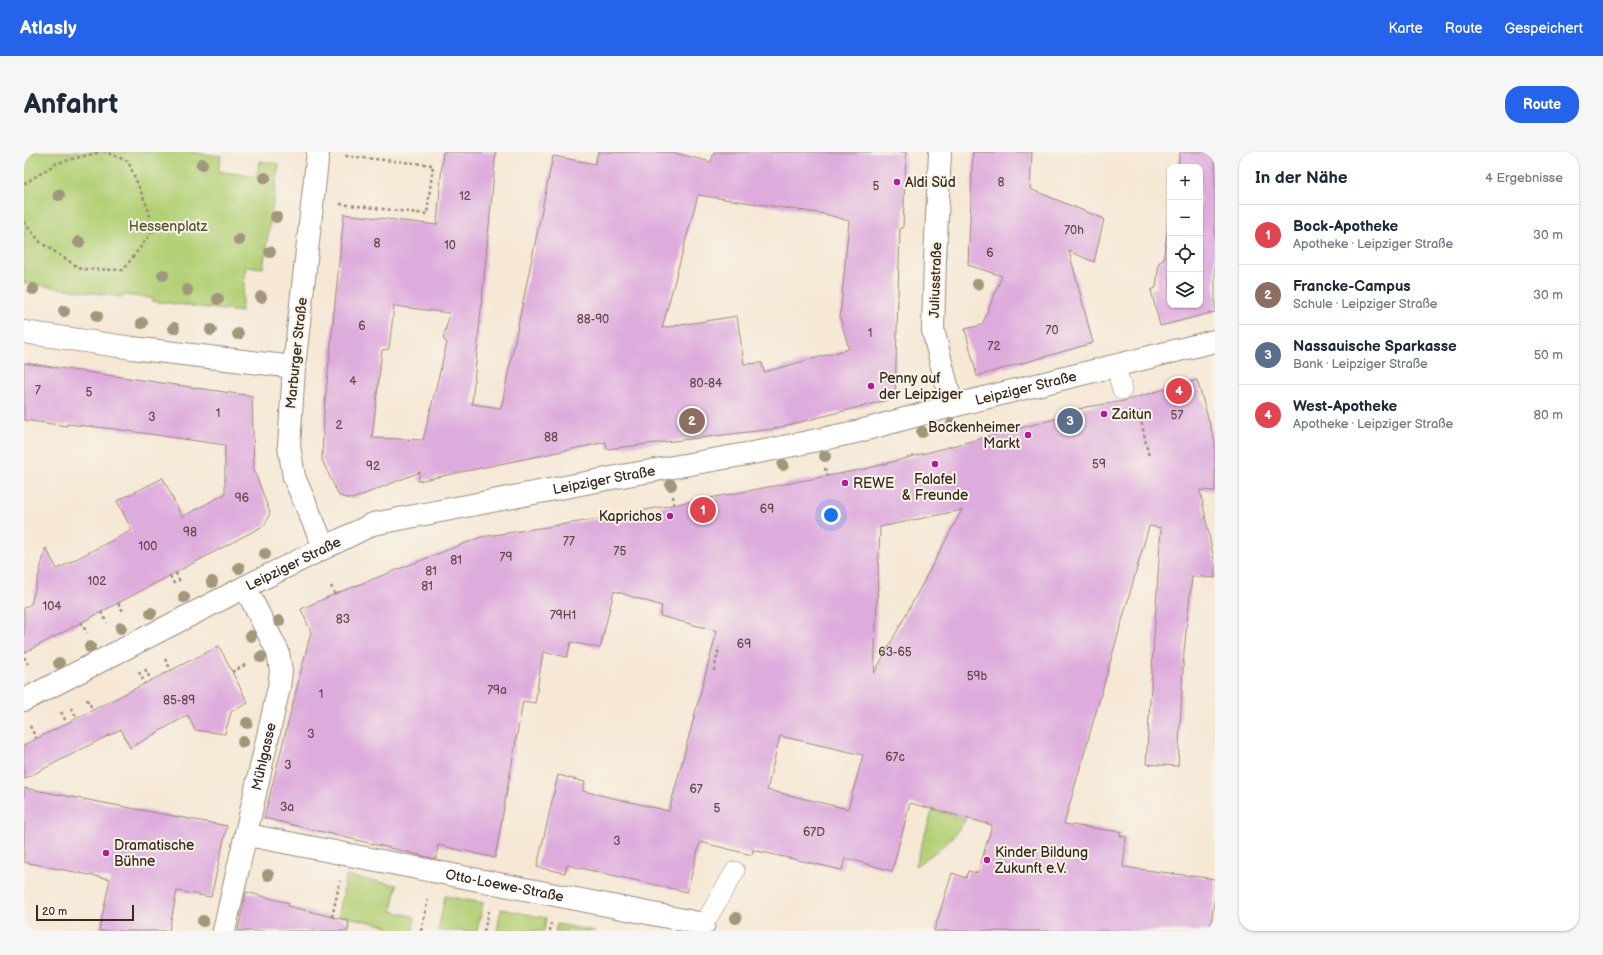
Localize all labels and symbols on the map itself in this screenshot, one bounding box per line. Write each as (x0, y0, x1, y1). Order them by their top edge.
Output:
place label: Aldi Süd (905, 174, 956, 191)
house number: 8 (998, 175, 1005, 190)
marker: Aldi Süd (892, 177, 902, 187)
house number: 5 (873, 179, 880, 194)
house number: 12 (459, 189, 471, 204)
park label: Hessenplatz (129, 218, 208, 235)
house number: 70h (1064, 223, 1084, 238)
house number: 8 (374, 236, 381, 251)
house number: 10 (444, 238, 456, 253)
street label: Juliusstraße (926, 242, 945, 318)
house number: 6 (986, 246, 994, 261)
street label: Marburger Straße (282, 297, 311, 410)
house number: 88-90 (577, 312, 609, 327)
house number: 6 (358, 319, 366, 334)
house number: 70 (1046, 323, 1058, 338)
house number: 1 (868, 326, 872, 341)
house number: 72 (988, 339, 1000, 354)
street label: Leipziger Straße (973, 368, 1078, 409)
place label: Penny auf der Leipziger (879, 370, 964, 403)
house number: 4 (349, 374, 357, 389)
house number: 80-84 (690, 376, 723, 391)
pin: 4 (1166, 376, 1192, 406)
marker: Penny auf der Leipziger (866, 381, 876, 391)
house number: 7 (35, 383, 41, 398)
house number: 5 (86, 385, 93, 400)
house number: 1 (216, 406, 220, 421)
pin: 2 (679, 406, 705, 436)
pin: 3 (1057, 406, 1083, 436)
place label: Zaitun (1111, 406, 1152, 423)
house number: 57 (1171, 408, 1183, 423)
marker: Zaitun (1099, 409, 1109, 419)
house number: 3 (148, 410, 156, 425)
house number: 2 (335, 418, 343, 433)
place label: Bockenheimer Markt (928, 419, 1021, 452)
house number: 88 (544, 430, 558, 445)
marker: Bockenheimer Markt (1023, 430, 1033, 440)
house number: 59 (1092, 457, 1106, 472)
house number: 92 (366, 459, 380, 474)
marker: Falafel & Freunde (930, 459, 940, 469)
street label: Leipziger Straße (551, 462, 657, 498)
place label: Falafel & Freunde (902, 471, 968, 504)
place label: REWE (853, 475, 894, 492)
marker: REWE (840, 478, 850, 488)
house number: 96 (235, 491, 249, 506)
pin: 1 (690, 495, 716, 525)
house number: 69 (760, 502, 774, 517)
your location (821, 505, 841, 525)
place label: Kaprichos (599, 508, 662, 525)
marker: Kaprichos (665, 511, 675, 521)
house number: 98 (183, 525, 197, 540)
street label: Leipziger Straße (243, 533, 344, 594)
house number: 77 (563, 534, 575, 549)
house number: 100 (139, 539, 157, 554)
house number: 75 (614, 544, 627, 559)
house number: 79 (500, 550, 512, 565)
house number: 81 (450, 553, 462, 568)
house number: 81 (425, 564, 437, 579)
house number: 102 (88, 574, 106, 589)
house number: 81 (421, 579, 433, 594)
house number: 104 (42, 599, 62, 614)
house number: 79H1 (550, 608, 576, 623)
house number: 83 (336, 612, 350, 627)
house number: 69 (737, 637, 751, 652)
house number: 63-65 (878, 645, 912, 660)
house number: 59b (967, 669, 988, 684)
house number: 79a (487, 683, 507, 698)
house number: 1 (319, 687, 323, 702)
house number: 85-89 (163, 693, 195, 708)
street label: Mühlgasse (248, 721, 280, 792)
house number: 3 (307, 727, 315, 742)
house number: 67c (885, 750, 905, 765)
house number: 3 (284, 758, 292, 773)
house number: 67 (689, 782, 703, 797)
house number: 3a (280, 800, 294, 815)
house number: 5 (714, 801, 721, 816)
house number: 67D (803, 825, 825, 840)
house number: 3 (613, 834, 621, 849)
place label: Dramatische Bühne (114, 837, 194, 870)
place label: Kinder Bildung Zukunft e.V. (994, 844, 1088, 877)
marker: Dramatische Bühne (101, 848, 111, 858)
marker: Kinder Bildung Zukunft e.V. (982, 855, 992, 865)
street label: Otto-Loewe-Straße (444, 866, 565, 905)
scale bar (36, 903, 134, 922)

